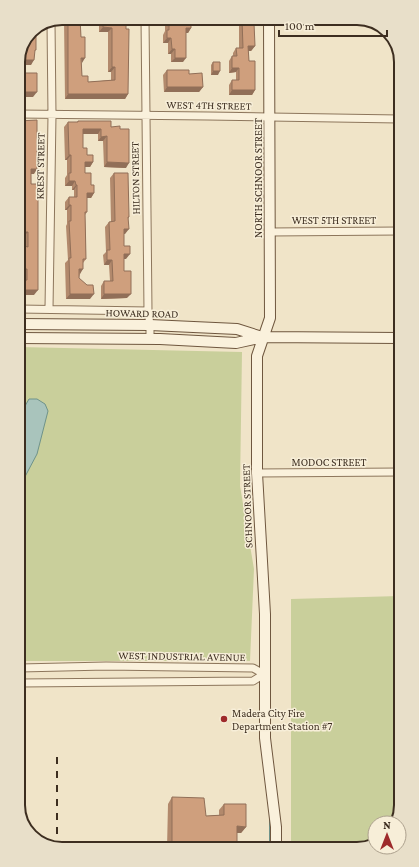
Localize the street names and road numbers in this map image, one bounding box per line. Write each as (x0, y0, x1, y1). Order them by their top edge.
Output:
street label: WEST 4TH STREET (166, 98, 252, 112)
street label: NORTH SCHNOOR STREET (252, 118, 264, 238)
street label: KREST STREET (33, 133, 47, 199)
street label: HILTON STREET (128, 141, 142, 215)
street label: WEST 5TH STREET (292, 214, 376, 226)
street label: HOWARD ROAD (106, 306, 178, 320)
street label: MODOC STREET (292, 456, 366, 468)
street label: SCHNOOR STREET (240, 464, 254, 548)
street label: WEST INDUSTRIAL AVENUE (118, 649, 246, 663)

